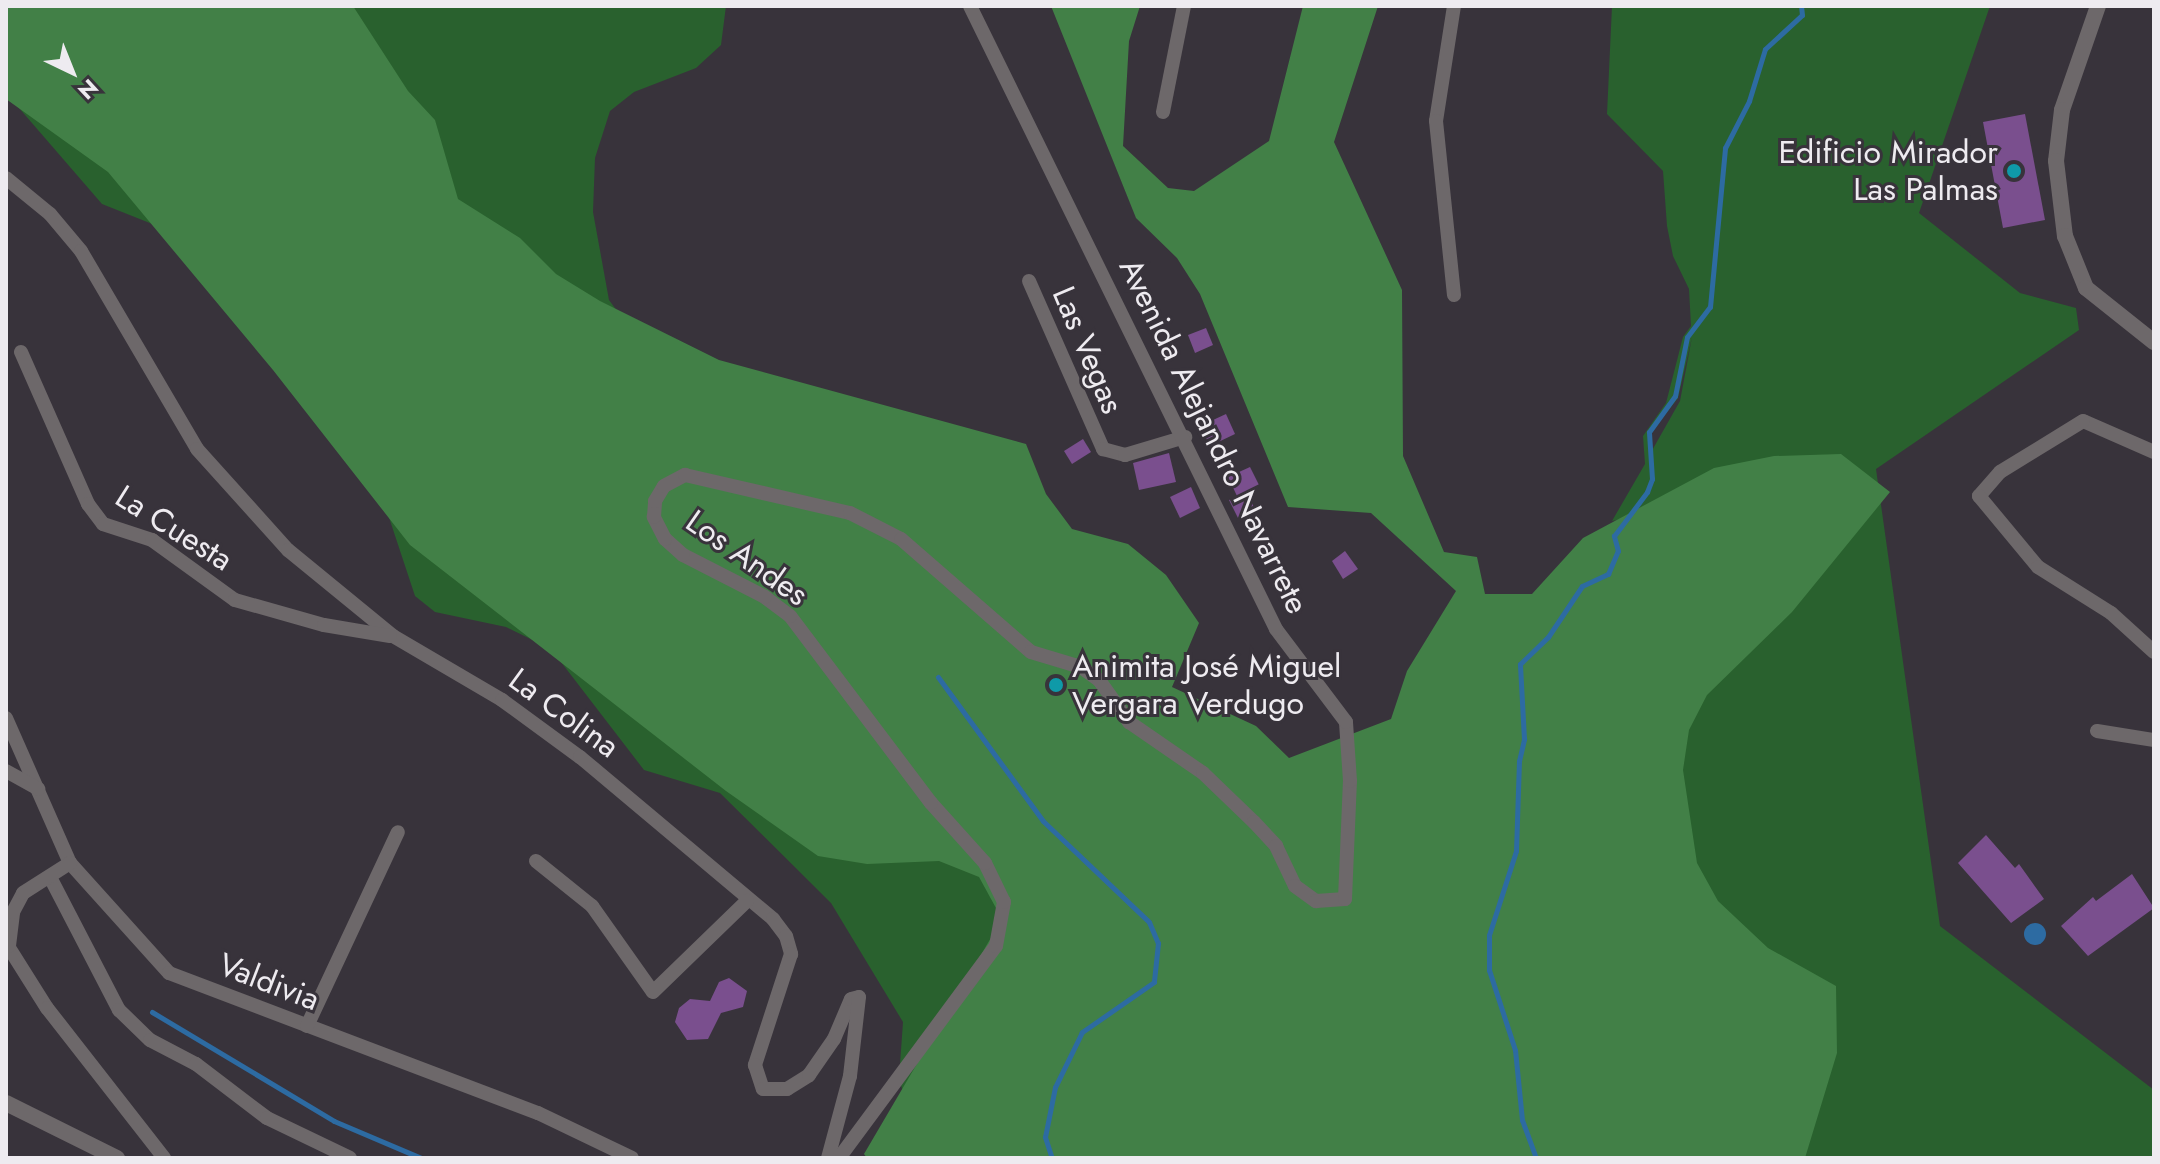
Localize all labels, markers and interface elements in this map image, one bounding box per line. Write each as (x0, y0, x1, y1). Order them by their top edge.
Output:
north arrow (32, 32, 112, 112)
text: N (71, 72, 106, 107)
place label: Edificio Mirador Las Palmas (1778, 134, 1998, 209)
marker: Edificio Mirador Las Palmas (2005, 162, 2023, 180)
street label: Avenida Alejandro Navarrete (1111, 252, 1317, 620)
street label: Las Vegas (1044, 281, 1132, 419)
street label: La Cuesta (108, 477, 240, 579)
street label: Los Andes (679, 502, 815, 614)
place label: Animita José Miguel Vergara Verdugo (1072, 648, 1341, 723)
street label: La Colina (501, 660, 627, 766)
marker: Animita José Miguel Vergara Verdugo (1047, 676, 1065, 694)
street label: Valdivia (213, 945, 325, 1019)

